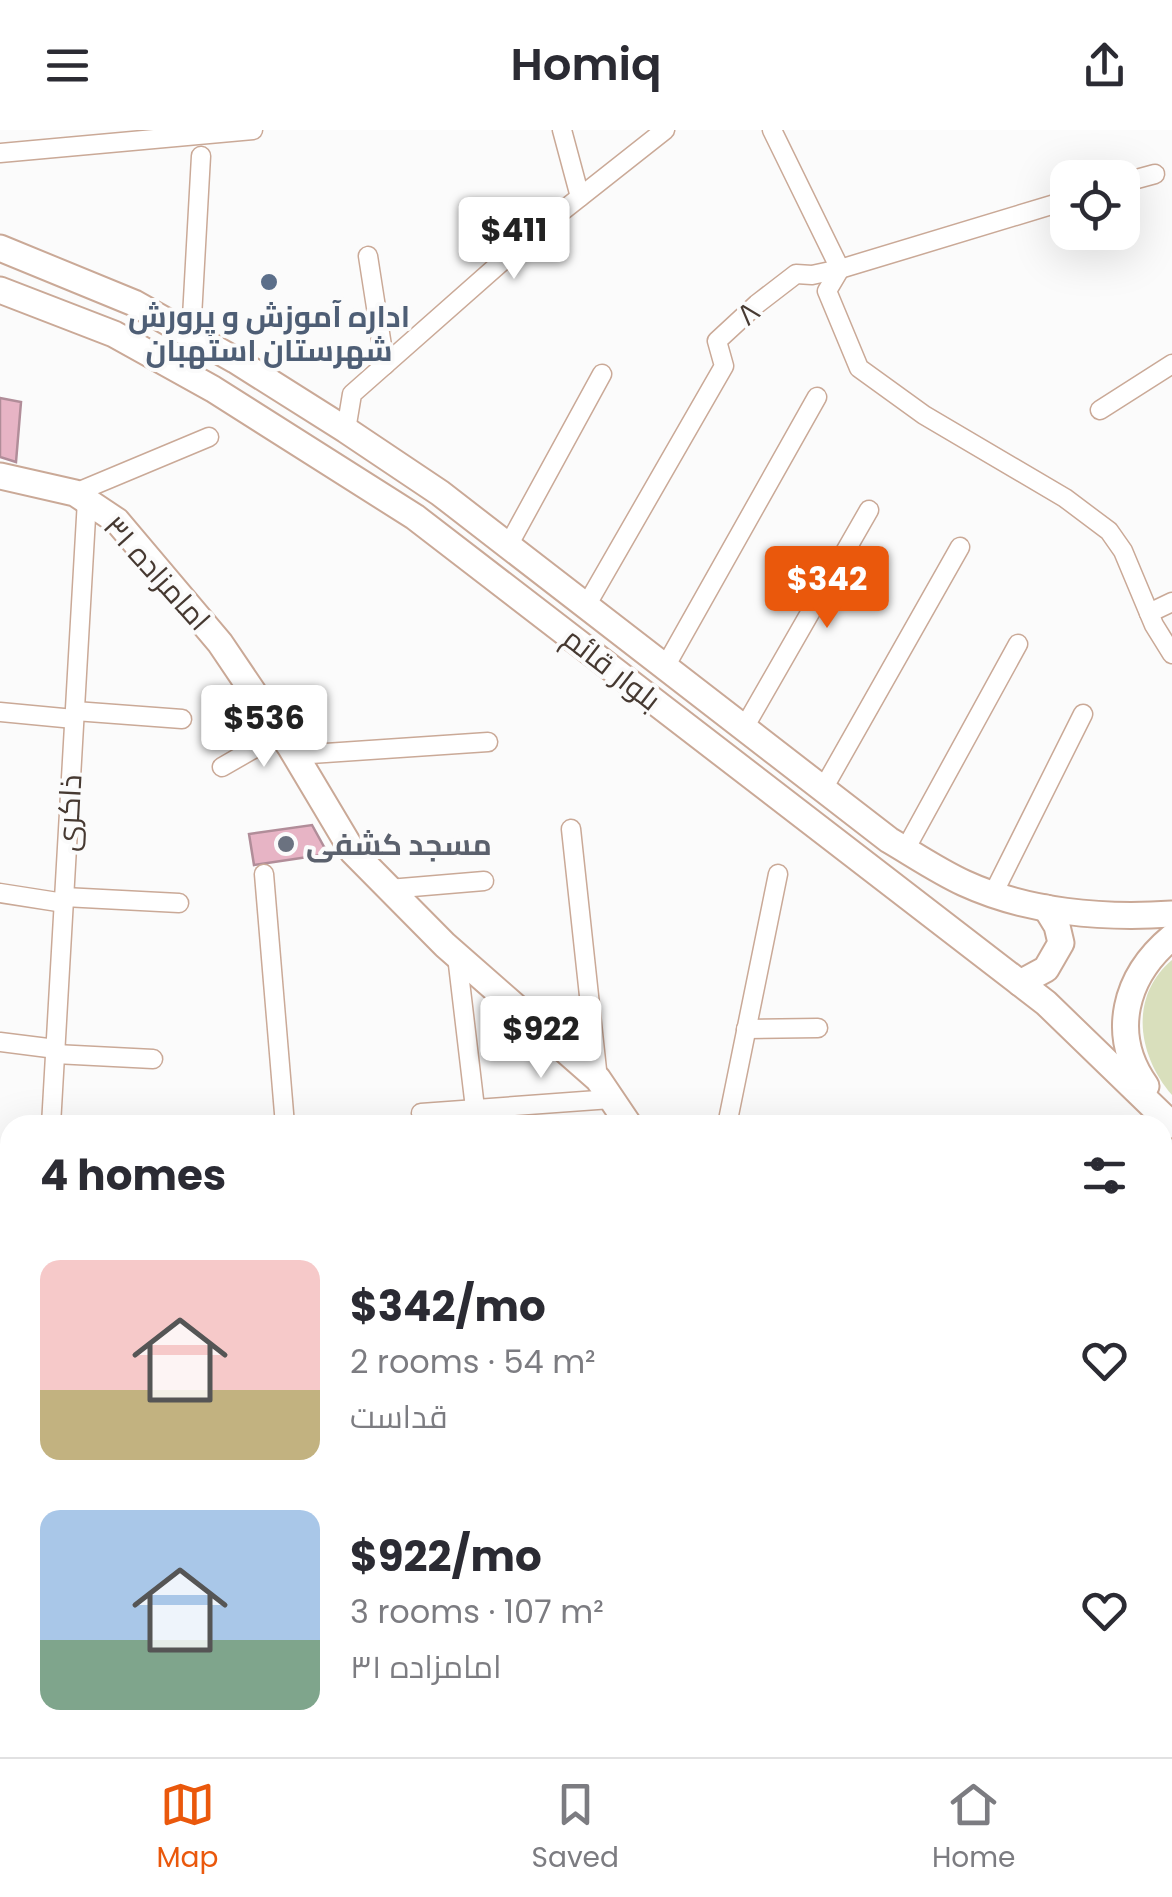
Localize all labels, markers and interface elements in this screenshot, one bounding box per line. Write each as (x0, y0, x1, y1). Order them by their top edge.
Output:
text: Homiq (510, 33, 662, 96)
icon: menu (40, 38, 95, 93)
icon: share (1077, 38, 1132, 93)
map controls (1050, 160, 1140, 250)
button: locate (1050, 160, 1140, 250)
pin: $411 (455, 197, 573, 282)
text: $411 (481, 207, 547, 252)
marker: اداره آموزش و پرورش شهرستان استهبان (258, 271, 280, 293)
street label: ۸ (727, 291, 769, 335)
place label: اداره آموزش و پرورش شهرستان استهبان (128, 295, 410, 372)
street label: امامزاده ۳۱ (93, 506, 221, 640)
pin: $342 (768, 546, 886, 631)
text: $342 (787, 556, 867, 601)
street label: بلوار قائم (554, 617, 670, 721)
pin: $536 (205, 685, 323, 770)
text: $536 (223, 695, 305, 740)
street label: ذاکری (46, 773, 92, 853)
place label: مسجد کشفی (306, 823, 492, 866)
marker: مسجد کشفی (275, 833, 297, 855)
pin: $922 (482, 996, 600, 1081)
text: $922 (502, 1006, 580, 1051)
text: 4 homes (40, 1146, 226, 1205)
icon: filters (1077, 1148, 1132, 1203)
text: $342/mo (350, 1277, 546, 1336)
icon: home (120, 1300, 240, 1420)
icon: heart (1077, 1333, 1132, 1388)
text: 2 rooms · 54 m² (350, 1339, 596, 1384)
text: قداست (350, 1394, 448, 1439)
text: $922/mo (350, 1527, 542, 1586)
icon: home (120, 1550, 240, 1670)
icon: heart (1077, 1583, 1132, 1638)
text: 3 rooms · 107 m² (350, 1589, 604, 1634)
text: امامزاده ۳۱ (350, 1644, 502, 1689)
tab: Map (157, 1777, 218, 1879)
tab: Saved (532, 1777, 619, 1879)
tab: Home (932, 1777, 1015, 1879)

